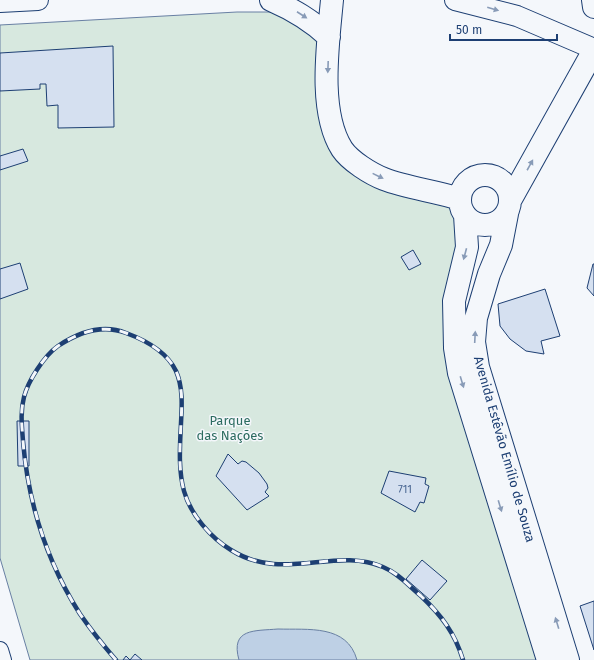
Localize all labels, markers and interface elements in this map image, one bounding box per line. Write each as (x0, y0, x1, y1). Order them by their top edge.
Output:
one-way arrow (487, 6, 499, 12)
one-way arrow (297, 11, 307, 19)
scale bar (450, 16, 557, 42)
text: 50 m (456, 23, 482, 37)
one-way arrow (325, 61, 331, 74)
one-way arrow (526, 159, 533, 171)
one-way arrow (372, 173, 383, 179)
one-way arrow (462, 248, 468, 260)
one-way arrow (471, 331, 478, 343)
street label: Avenida Estêvão Emílio de Souza (471, 354, 538, 544)
one-way arrow (459, 376, 465, 388)
park label: Parque das Nações (197, 413, 263, 443)
house number: 711 (398, 483, 412, 496)
one-way arrow (497, 500, 503, 512)
one-way arrow (554, 616, 560, 628)

